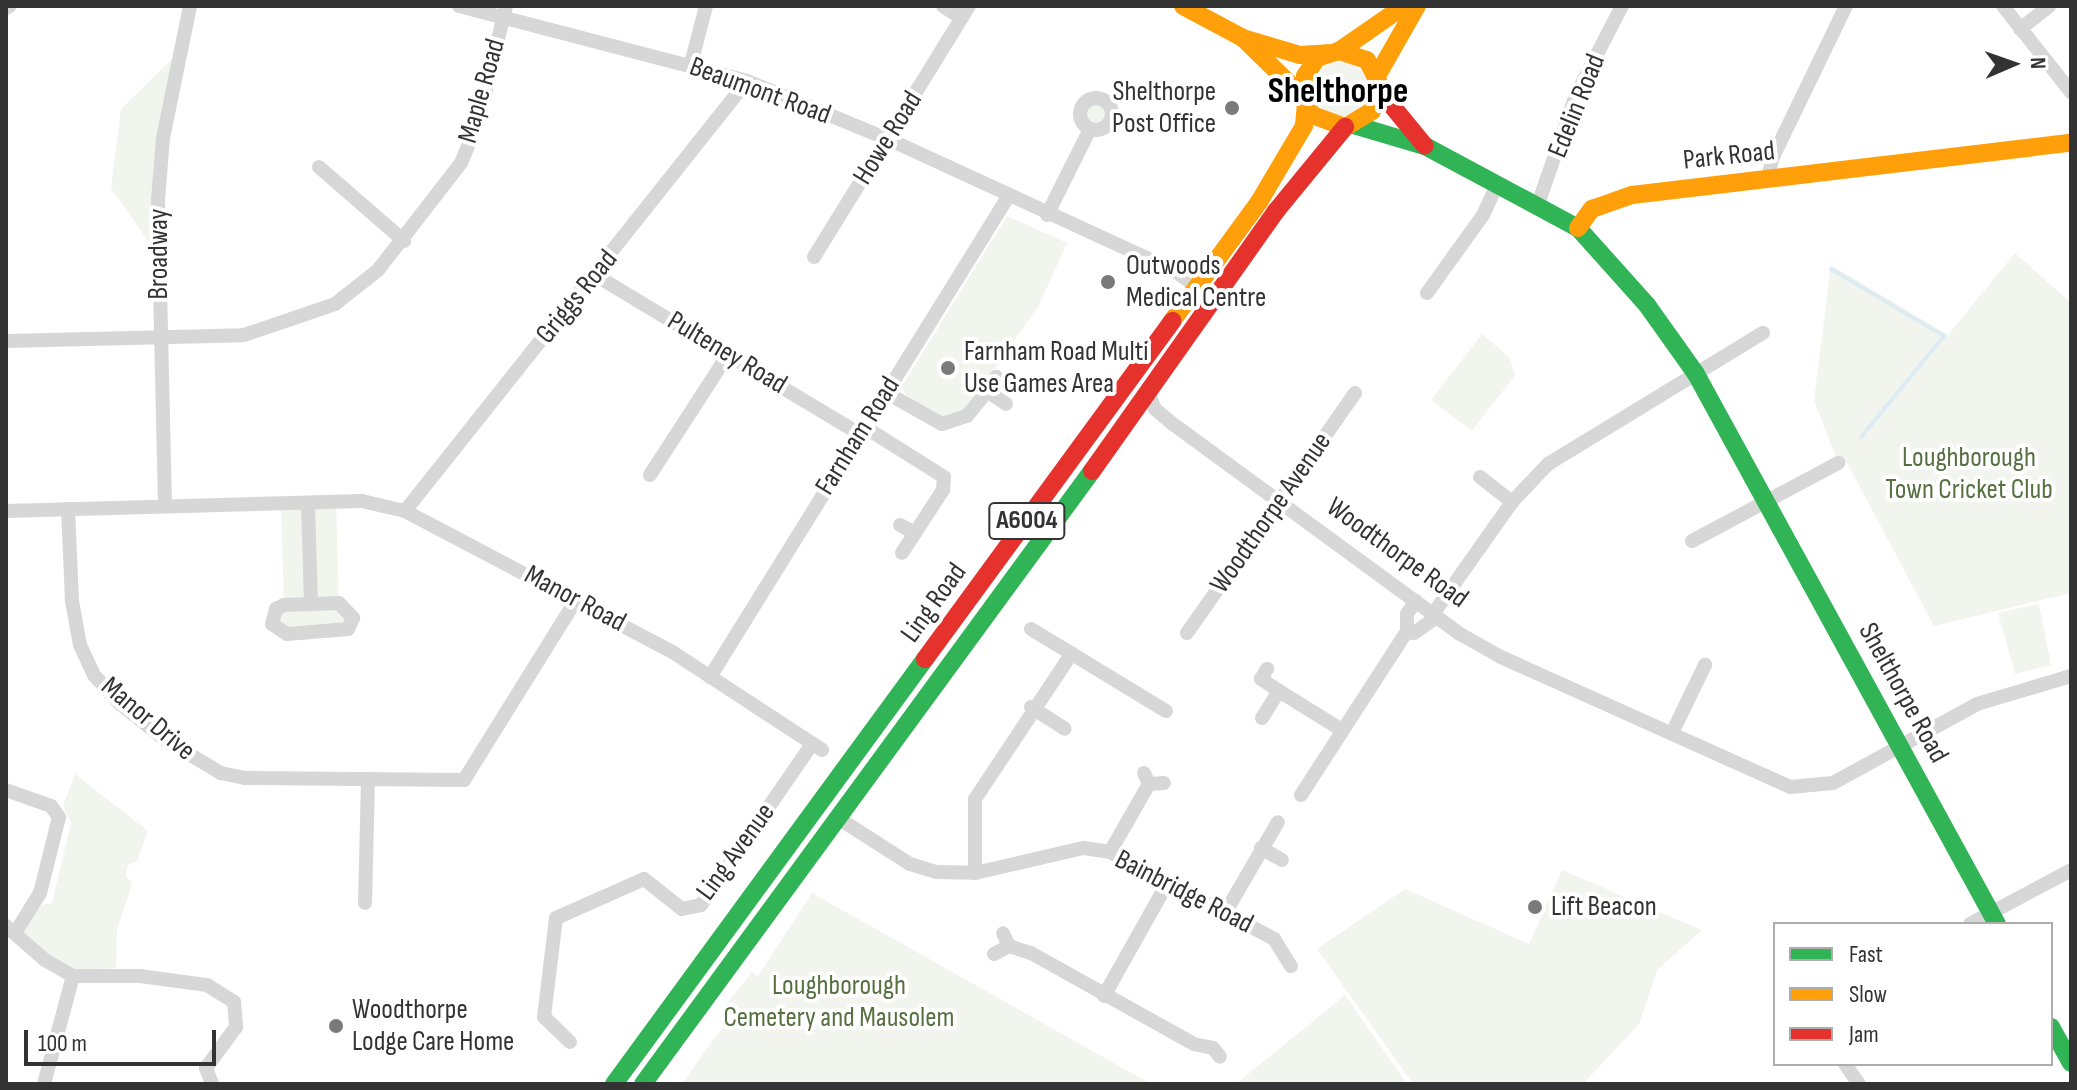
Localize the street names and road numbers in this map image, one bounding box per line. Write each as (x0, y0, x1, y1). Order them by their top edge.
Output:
street label: Maple Road (451, 35, 513, 147)
street label: Edelin Road (1541, 49, 1613, 163)
street label: Beaumont Road (685, 50, 835, 132)
street label: Howe Road (846, 85, 930, 191)
street label: Park Road (1681, 134, 1777, 178)
street label: Broadway (142, 209, 176, 299)
street label: Griggs Road (529, 243, 625, 351)
street label: Pulteney Road (661, 304, 793, 402)
street label: Farnham Road (809, 371, 907, 501)
street label: Woodthorpe Avenue (1203, 426, 1339, 600)
street label: Woodthorpe Road (1320, 490, 1474, 616)
road number: A6004 (987, 499, 1067, 543)
street label: Ling Road (894, 557, 974, 649)
street label: Manor Road (518, 558, 632, 640)
street label: Shelthorpe Road (1851, 617, 1955, 769)
street label: Manor Drive (94, 670, 202, 768)
street label: Ling Avenue (690, 797, 782, 907)
street label: Bainbridge Road (1109, 843, 1259, 941)

